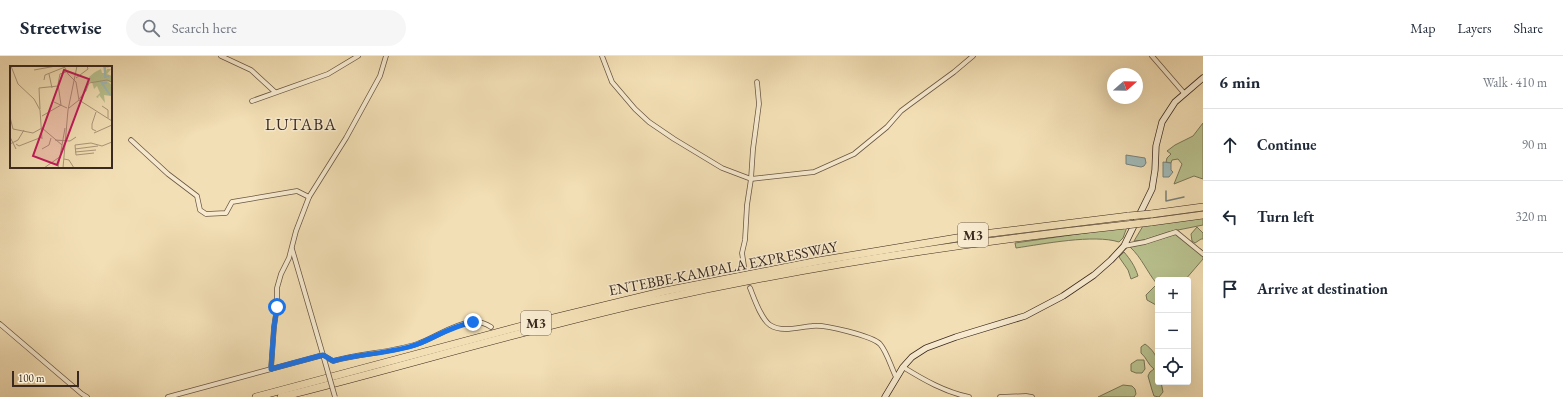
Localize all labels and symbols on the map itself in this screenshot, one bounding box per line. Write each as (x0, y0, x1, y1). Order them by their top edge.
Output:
inset map (10, 66, 112, 168)
north arrow (1107, 68, 1143, 104)
district label: LUTABA (265, 113, 337, 135)
road number: M3 (958, 223, 988, 247)
street label: ENTEBBE-KAMPALA EXPRESSWAY (607, 236, 840, 300)
route start (268, 298, 286, 316)
road number: M3 (521, 311, 551, 335)
route end (464, 313, 482, 331)
scale bar (12, 369, 79, 388)

